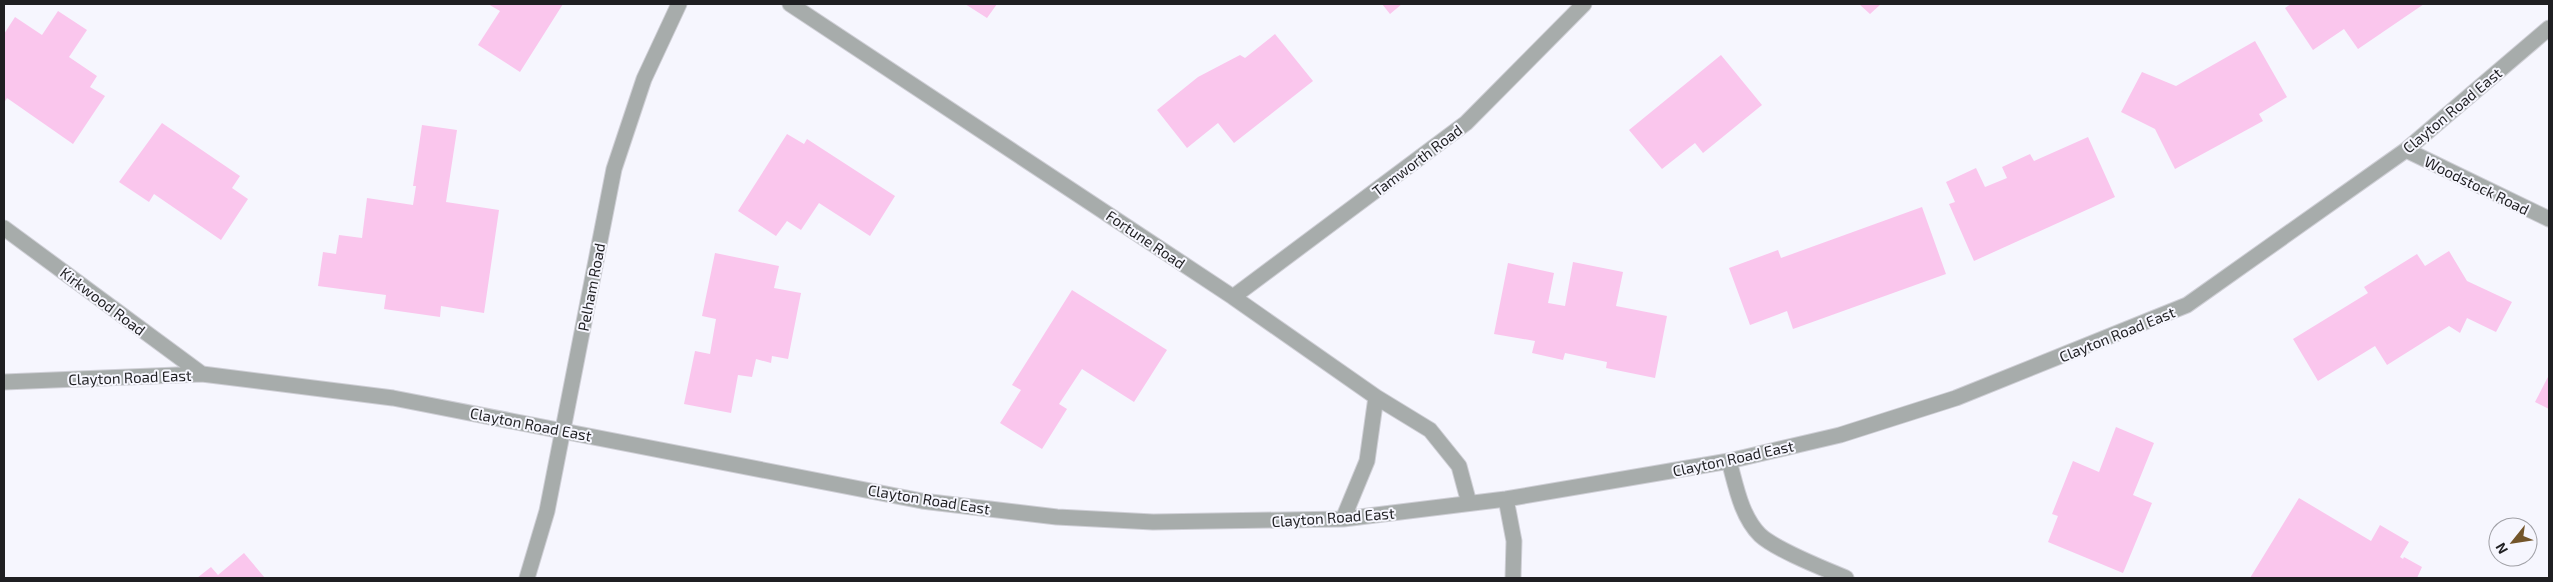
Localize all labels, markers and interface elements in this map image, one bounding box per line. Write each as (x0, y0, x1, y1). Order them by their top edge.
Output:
street label: Clayton Road East (2399, 63, 2505, 157)
street label: Tamworth Road (1369, 120, 1465, 200)
street label: Woodstock Road (2422, 152, 2532, 218)
street label: Fortune Road (1103, 206, 1189, 272)
street label: Pelham Road (574, 241, 608, 333)
street label: Kirkwood Road (57, 263, 149, 339)
street label: Clayton Road East (2056, 302, 2178, 365)
street label: Clayton Road East (68, 366, 192, 388)
street label: Clayton Road East (469, 403, 594, 445)
street label: Clayton Road East (1671, 436, 1795, 480)
street label: Clayton Road East (867, 480, 992, 518)
street label: Clayton Road East (1271, 504, 1395, 530)
north arrow (2488, 517, 2538, 567)
text: N (2491, 540, 2511, 557)

